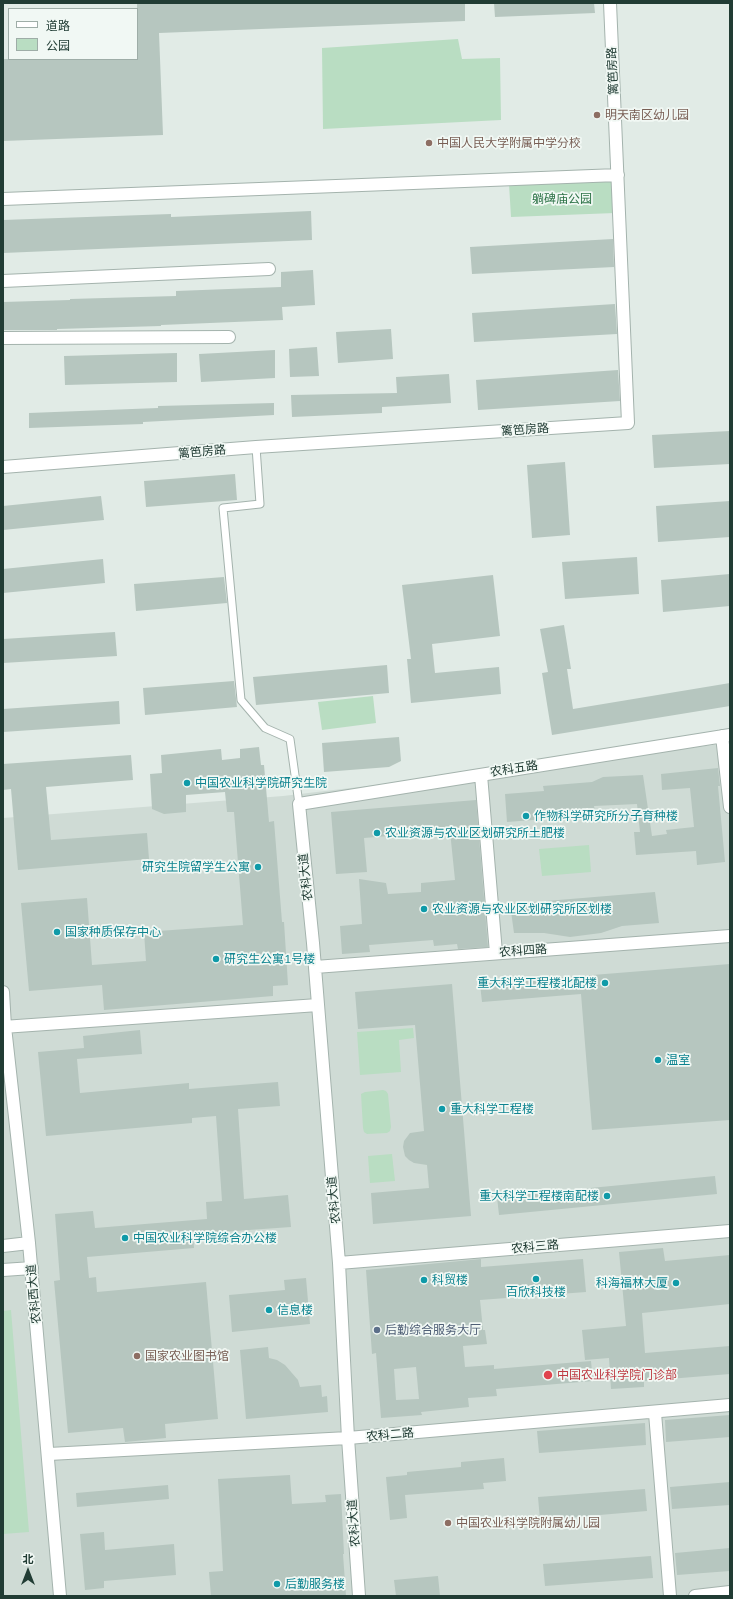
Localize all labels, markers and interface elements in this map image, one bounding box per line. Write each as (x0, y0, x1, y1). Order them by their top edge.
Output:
legend (8, 8, 138, 60)
text: 道路 (46, 18, 70, 33)
text: 公园 (46, 38, 70, 53)
street label: 篱笆房路 (605, 47, 621, 95)
place label: 明天南区幼儿园 (605, 108, 689, 122)
marker: 明天南区幼儿园 (592, 110, 602, 120)
place label: 中国人民大学附属中学分校 (437, 136, 581, 150)
marker: 中国人民大学附属中学分校 (424, 138, 434, 148)
park label: 躺碑庙公园 (532, 192, 592, 206)
street label: 篱笆房路 (501, 421, 549, 439)
street label: 篱笆房路 (177, 443, 227, 461)
street label: 农科五路 (489, 758, 539, 780)
place label: 中国农业科学院研究生院 (195, 776, 327, 790)
marker: 中国农业科学院研究生院 (182, 778, 192, 788)
place label: 作物科学研究所分子育种楼 (534, 809, 678, 823)
marker: 作物科学研究所分子育种楼 (521, 811, 531, 821)
place label: 农业资源与农业区划研究所土肥楼 (385, 826, 565, 840)
marker: 农业资源与农业区划研究所土肥楼 (372, 828, 382, 838)
street label: 农科大道 (296, 852, 316, 902)
place label: 研究生院留学生公寓 (142, 860, 250, 874)
marker: 研究生院留学生公寓 (253, 862, 263, 872)
place label: 农业资源与农业区划研究所区划楼 (432, 902, 612, 916)
marker: 农业资源与农业区划研究所区划楼 (419, 904, 429, 914)
place label: 国家种质保存中心 (65, 925, 161, 939)
marker: 国家种质保存中心 (52, 927, 62, 937)
street label: 农科四路 (499, 942, 547, 960)
place label: 研究生公寓1号楼 (224, 952, 315, 966)
marker: 研究生公寓1号楼 (211, 954, 221, 964)
place label: 重大科学工程楼北配楼 (477, 976, 597, 990)
marker: 重大科学工程楼北配楼 (600, 978, 610, 988)
place label: 温室 (666, 1053, 690, 1067)
marker: 温室 (653, 1055, 663, 1065)
place label: 重大科学工程楼 (450, 1102, 534, 1116)
marker: 重大科学工程楼 (437, 1104, 447, 1114)
street label: 农科大道 (325, 1175, 343, 1225)
place label: 重大科学工程楼南配楼 (479, 1189, 599, 1203)
marker: 重大科学工程楼南配楼 (602, 1191, 612, 1201)
place label: 中国农业科学院综合办公楼 (133, 1231, 277, 1245)
marker: 中国农业科学院综合办公楼 (120, 1233, 130, 1243)
street label: 农科三路 (510, 1238, 560, 1256)
street label: 农科西大道 (24, 1263, 44, 1325)
place label: 科贸楼 (432, 1273, 468, 1287)
marker: 百欣科技楼 (531, 1274, 541, 1284)
marker: 科贸楼 (419, 1275, 429, 1285)
place label: 科海福林大厦 (596, 1276, 668, 1290)
marker: 科海福林大厦 (671, 1278, 681, 1288)
place label: 百欣科技楼 (506, 1285, 566, 1299)
place label: 信息楼 (277, 1303, 313, 1317)
marker: 信息楼 (264, 1305, 274, 1315)
place label: 后勤综合服务大厅 (385, 1323, 481, 1337)
marker: 后勤综合服务大厅 (372, 1325, 382, 1335)
place label: 国家农业图书馆 (145, 1349, 229, 1363)
marker: 国家农业图书馆 (132, 1351, 142, 1361)
place label: 中国农业科学院门诊部 (557, 1368, 677, 1382)
marker: 中国农业科学院门诊部 (542, 1369, 554, 1381)
street label: 农科二路 (365, 1426, 415, 1444)
street label: 农科大道 (345, 1499, 363, 1547)
place label: 中国农业科学院附属幼儿园 (456, 1516, 600, 1530)
marker: 中国农业科学院附属幼儿园 (443, 1518, 453, 1528)
north arrow (8, 1551, 48, 1591)
text: 北 (23, 1552, 34, 1566)
place label: 后勤服务楼 (285, 1577, 345, 1591)
marker: 后勤服务楼 (272, 1579, 282, 1589)

